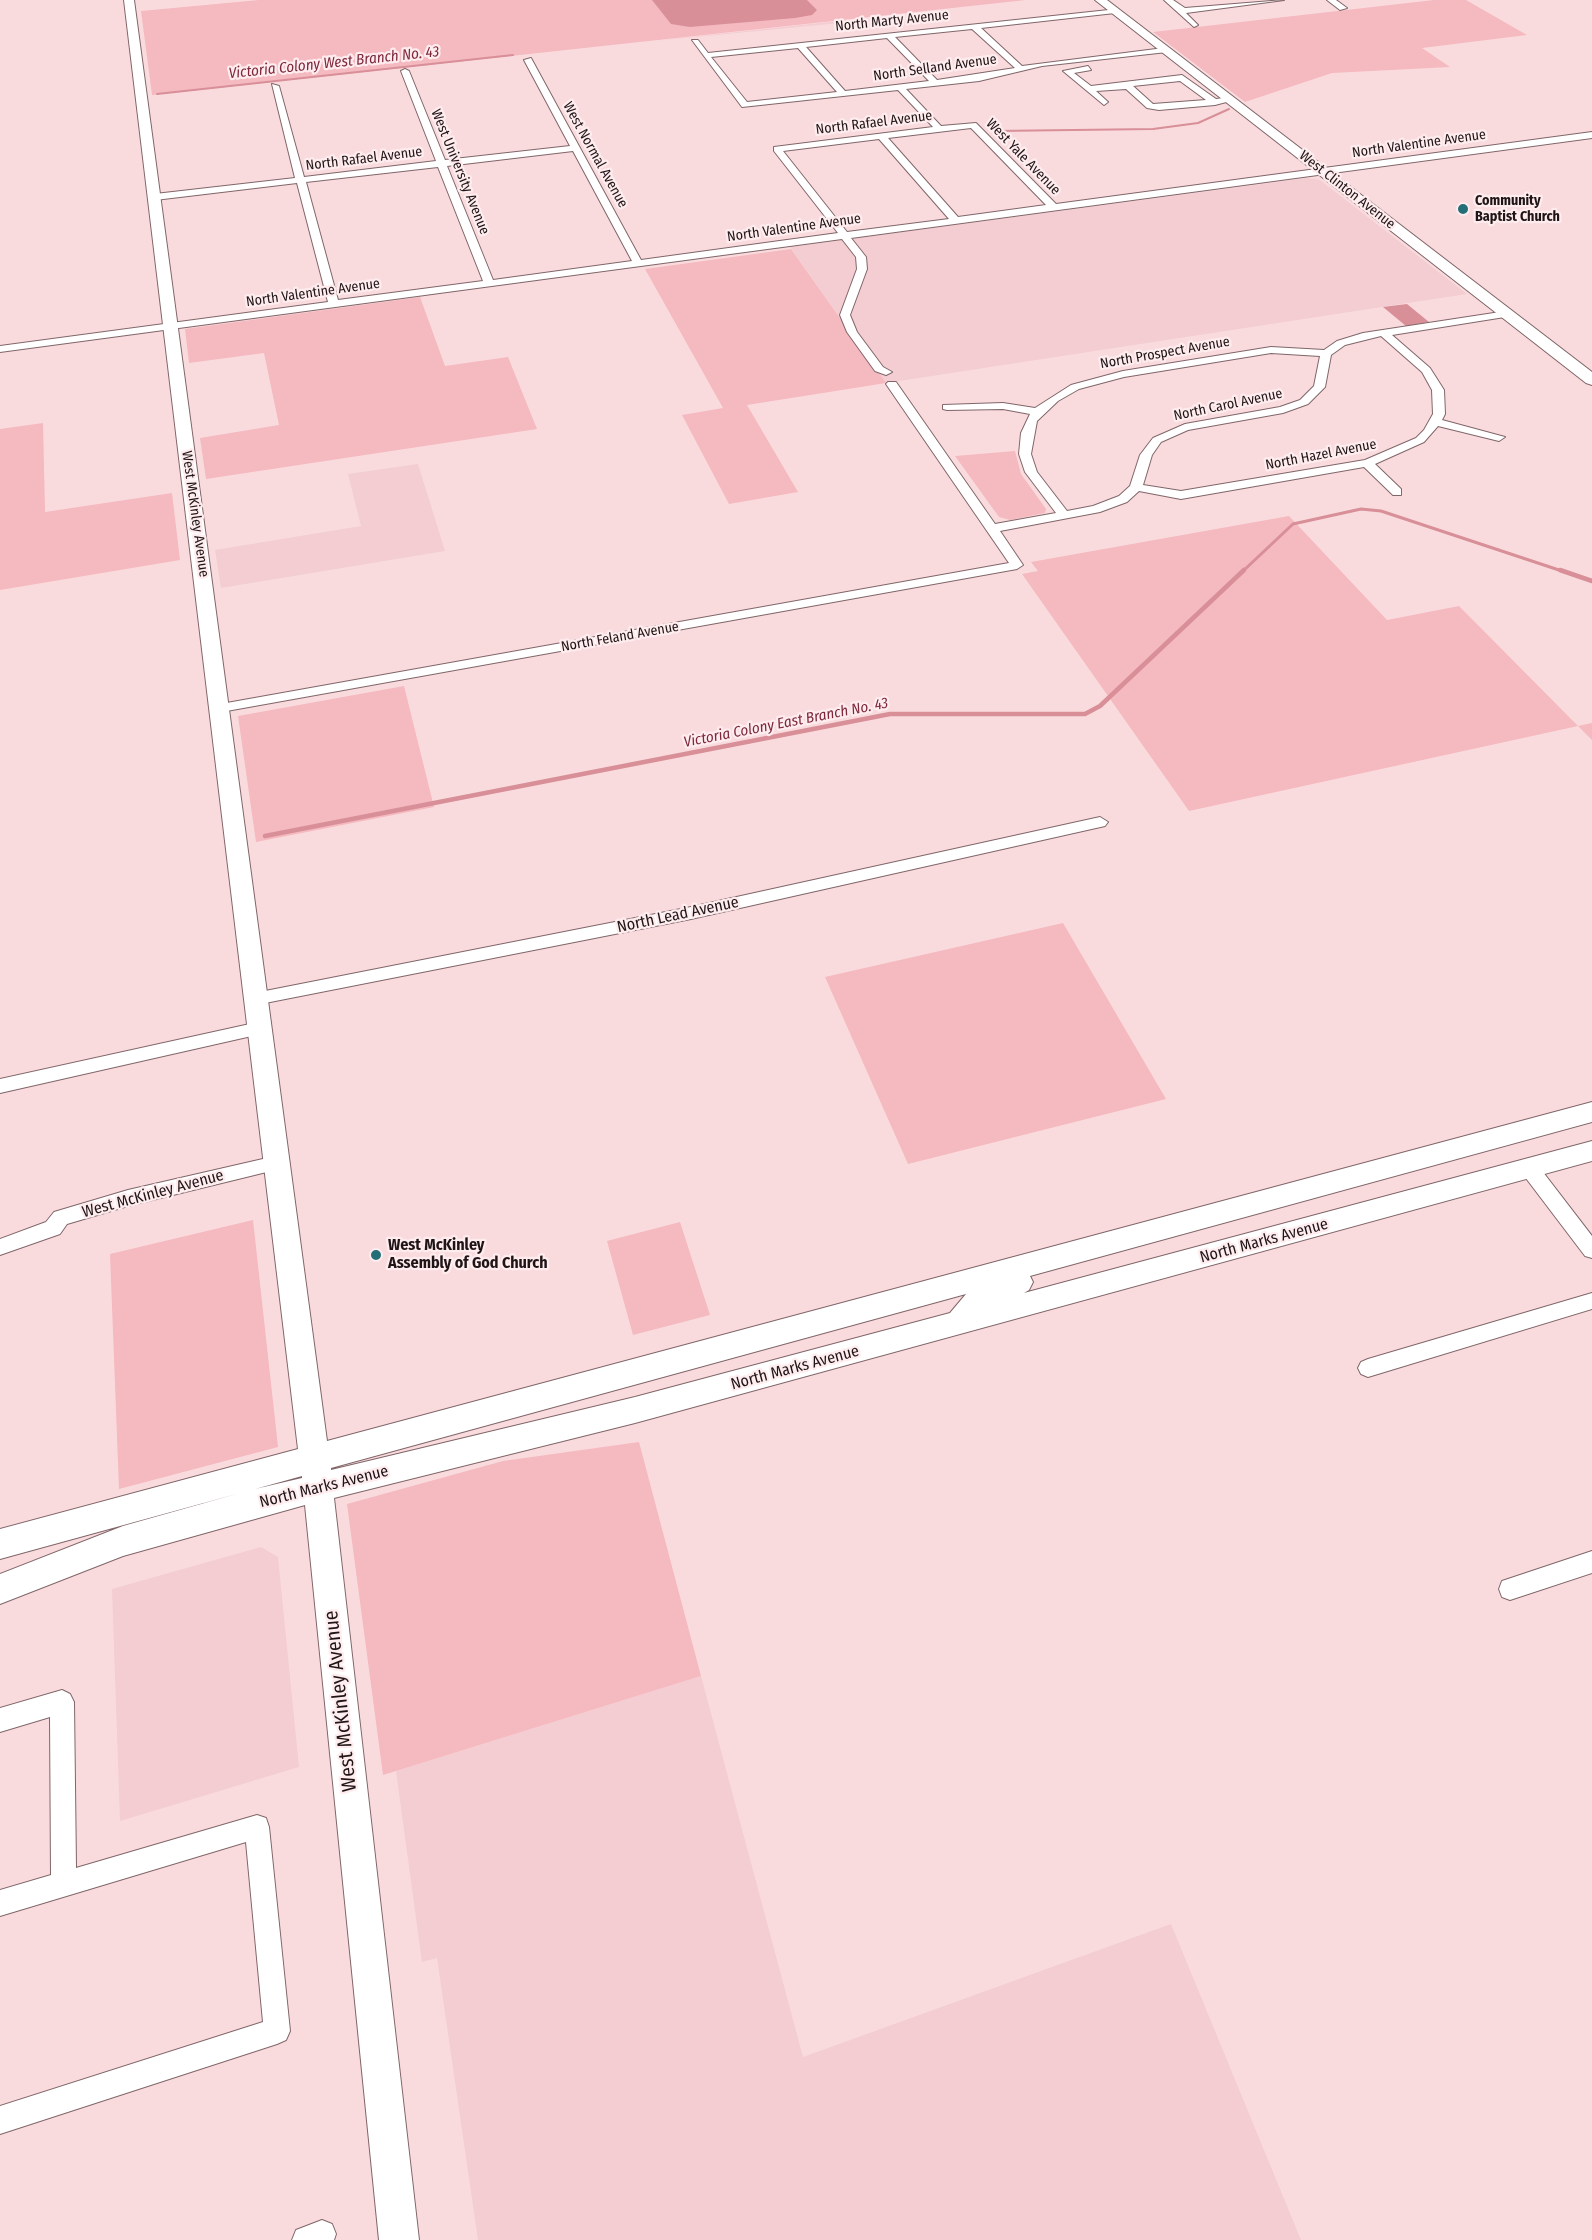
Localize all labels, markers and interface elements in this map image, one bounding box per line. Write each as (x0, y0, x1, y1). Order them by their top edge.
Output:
street label: North Marty Avenue (835, 7, 949, 35)
water label: Victoria Colony West Branch No. 43 (228, 43, 440, 83)
street label: North Selland Avenue (872, 51, 998, 85)
street label: West Normal Avenue (559, 99, 631, 211)
street label: West University Avenue (427, 107, 493, 237)
street label: North Rafael Avenue (815, 108, 933, 138)
street label: West Yale Avenue (982, 115, 1064, 199)
street label: North Valentine Avenue (1351, 126, 1487, 162)
street label: North Rafael Avenue (305, 144, 423, 174)
street label: West Clinton Avenue (1296, 147, 1398, 233)
place label: Community Baptist Church (1475, 193, 1560, 226)
marker: Community Baptist Church (1456, 202, 1470, 216)
street label: North Valentine Avenue (726, 210, 862, 246)
street label: North Valentine Avenue (245, 275, 381, 311)
street label: North Prospect Avenue (1099, 333, 1231, 373)
street label: North Carol Avenue (1172, 385, 1284, 425)
street label: North Hazel Avenue (1264, 436, 1378, 474)
street label: West McKinley Avenue (178, 450, 212, 578)
street label: North Feland Avenue (560, 618, 680, 656)
water label: Victoria Colony East Branch No. 43 (682, 694, 890, 752)
street label: North Lead Avenue (615, 893, 741, 937)
street label: West McKinley Avenue (80, 1166, 226, 1222)
street label: North Marks Avenue (1198, 1215, 1330, 1267)
place label: West McKinley Assembly of God Church (388, 1236, 548, 1274)
marker: West McKinley Assembly of God Church (369, 1248, 383, 1262)
street label: North Marks Avenue (729, 1342, 861, 1394)
street label: North Marks Avenue (258, 1462, 390, 1512)
street label: West McKinley Avenue (320, 1609, 362, 1793)

